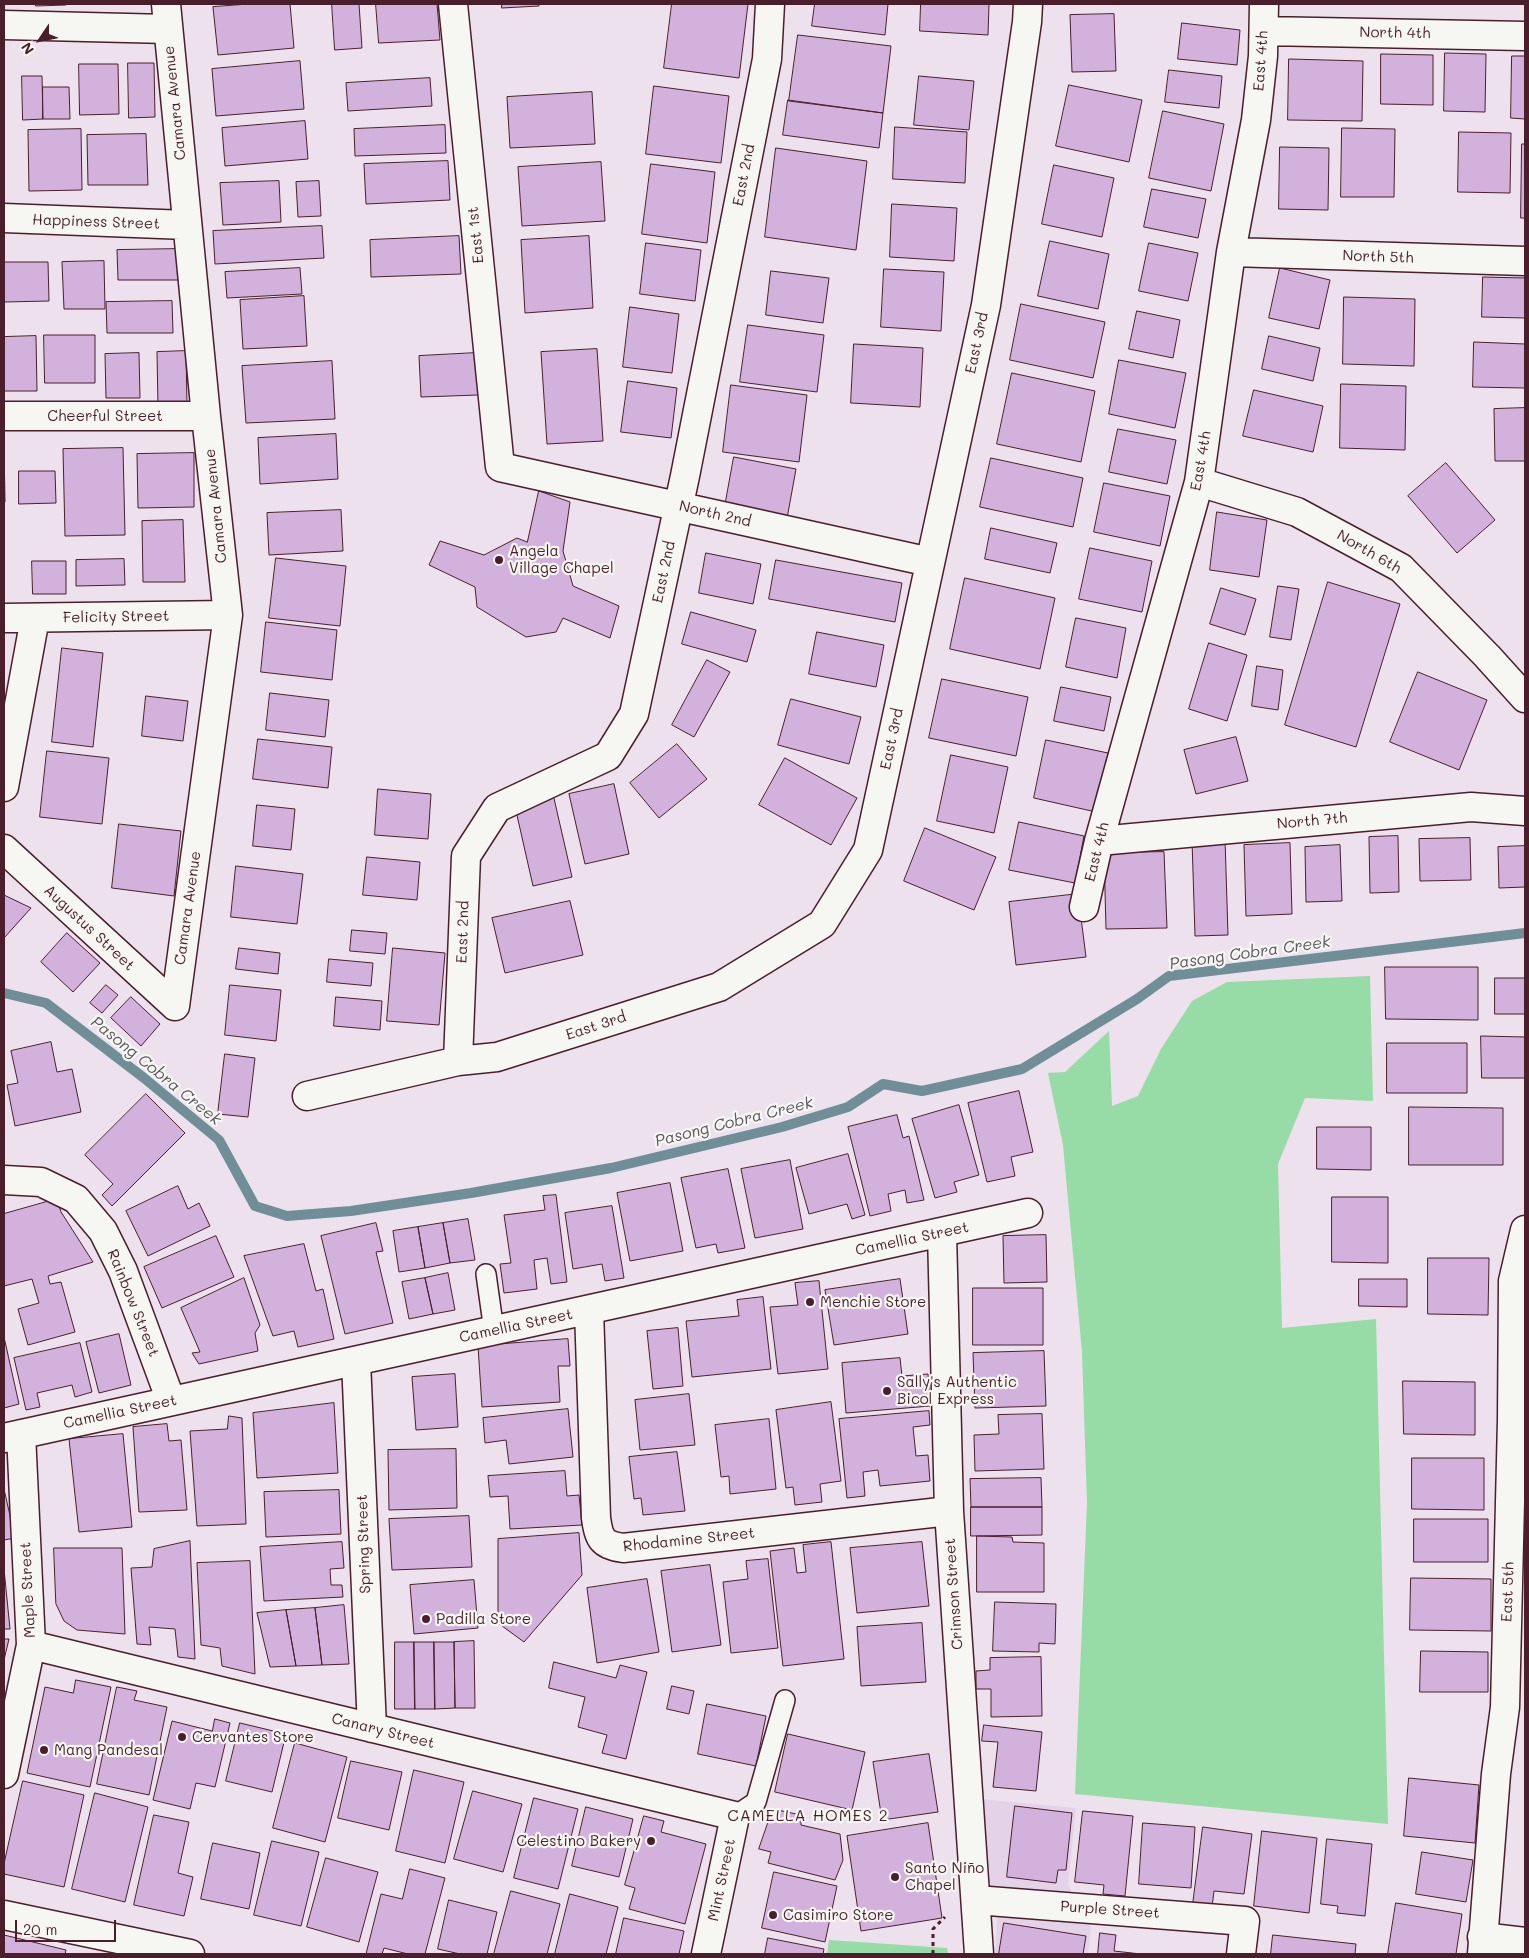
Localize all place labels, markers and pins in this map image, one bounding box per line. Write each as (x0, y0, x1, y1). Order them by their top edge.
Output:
place label: Angela Village Chapel (509, 542, 614, 577)
marker: Angela Village Chapel (493, 554, 505, 566)
place label: Menchie Store (820, 1293, 926, 1311)
marker: Menchie Store (804, 1296, 816, 1308)
place label: Sally's Authentic Bicol Express (897, 1373, 1017, 1408)
marker: Sally's Authentic Bicol Express (881, 1385, 893, 1397)
place label: Padilla Store (436, 1610, 531, 1628)
marker: Padilla Store (420, 1613, 432, 1625)
place label: Cervantes Store (192, 1728, 314, 1746)
marker: Cervantes Store (176, 1731, 188, 1743)
place label: Mang Pandesal (54, 1741, 163, 1759)
marker: Mang Pandesal (38, 1744, 50, 1756)
place label: Celestino Bakery (516, 1832, 641, 1850)
marker: Celestino Bakery (645, 1835, 657, 1847)
place label: Santo Niño Chapel (905, 1859, 984, 1894)
marker: Santo Niño Chapel (889, 1871, 901, 1883)
place label: Casimiro Store (783, 1906, 893, 1924)
marker: Casimiro Store (767, 1909, 779, 1921)

